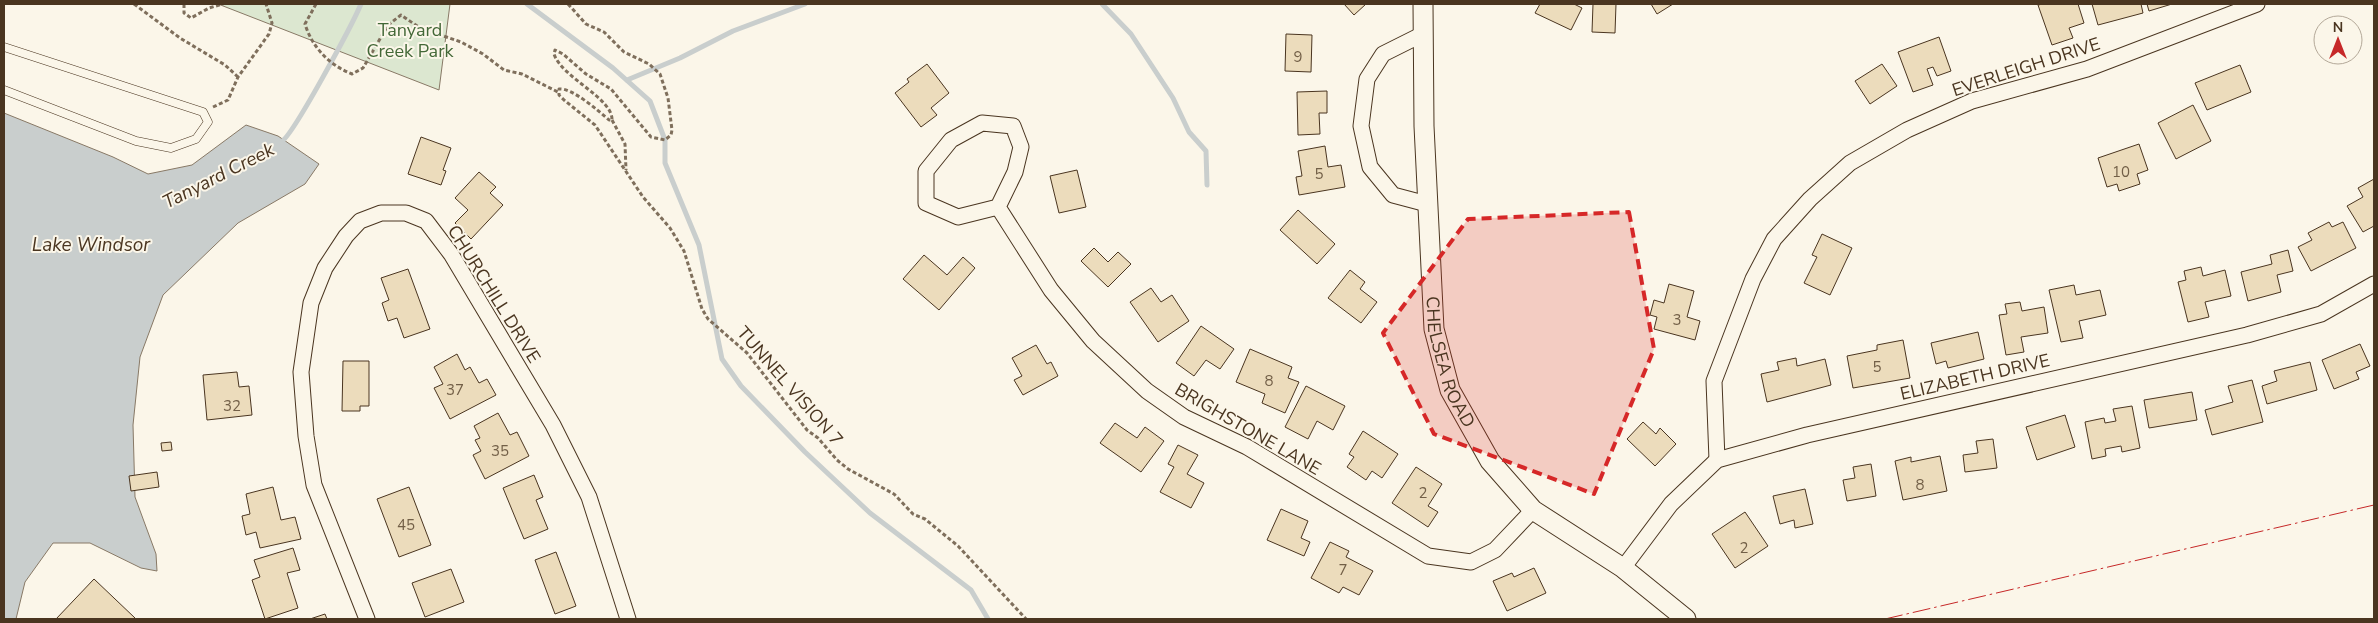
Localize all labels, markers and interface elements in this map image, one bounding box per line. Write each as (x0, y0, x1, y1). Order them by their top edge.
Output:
north arrow (2313, 15, 2363, 65)
park label: Tanyard Creek Park (366, 18, 455, 63)
text: N (2333, 18, 2343, 37)
street label: EVERLEIGH DRIVE (1949, 32, 2103, 102)
house number: 9 (1293, 47, 1303, 67)
water label: Tanyard Creek (158, 136, 279, 215)
house number: 10 (2112, 162, 2130, 182)
house number: 5 (1314, 164, 1324, 184)
street label: CHURCHILL DRIVE (442, 220, 546, 368)
water label: Lake Windsor (32, 232, 151, 258)
street label: CHELSEA ROAD (1420, 296, 1481, 432)
house number: 3 (1672, 310, 1682, 330)
street label: TUNNEL VISION 7 (732, 321, 848, 451)
street label: ELIZABETH DRIVE (1898, 348, 2052, 406)
house number: 5 (1872, 357, 1882, 377)
house number: 8 (1264, 371, 1274, 391)
street label: BRIGHSTONE LANE (1171, 377, 1325, 481)
house number: 37 (446, 380, 464, 400)
house number: 32 (223, 396, 241, 416)
house number: 35 (491, 441, 509, 461)
house number: 8 (1915, 475, 1925, 495)
house number: 2 (1418, 483, 1428, 503)
house number: 45 (397, 515, 415, 535)
house number: 2 (1739, 538, 1749, 558)
house number: 7 (1338, 560, 1348, 580)

